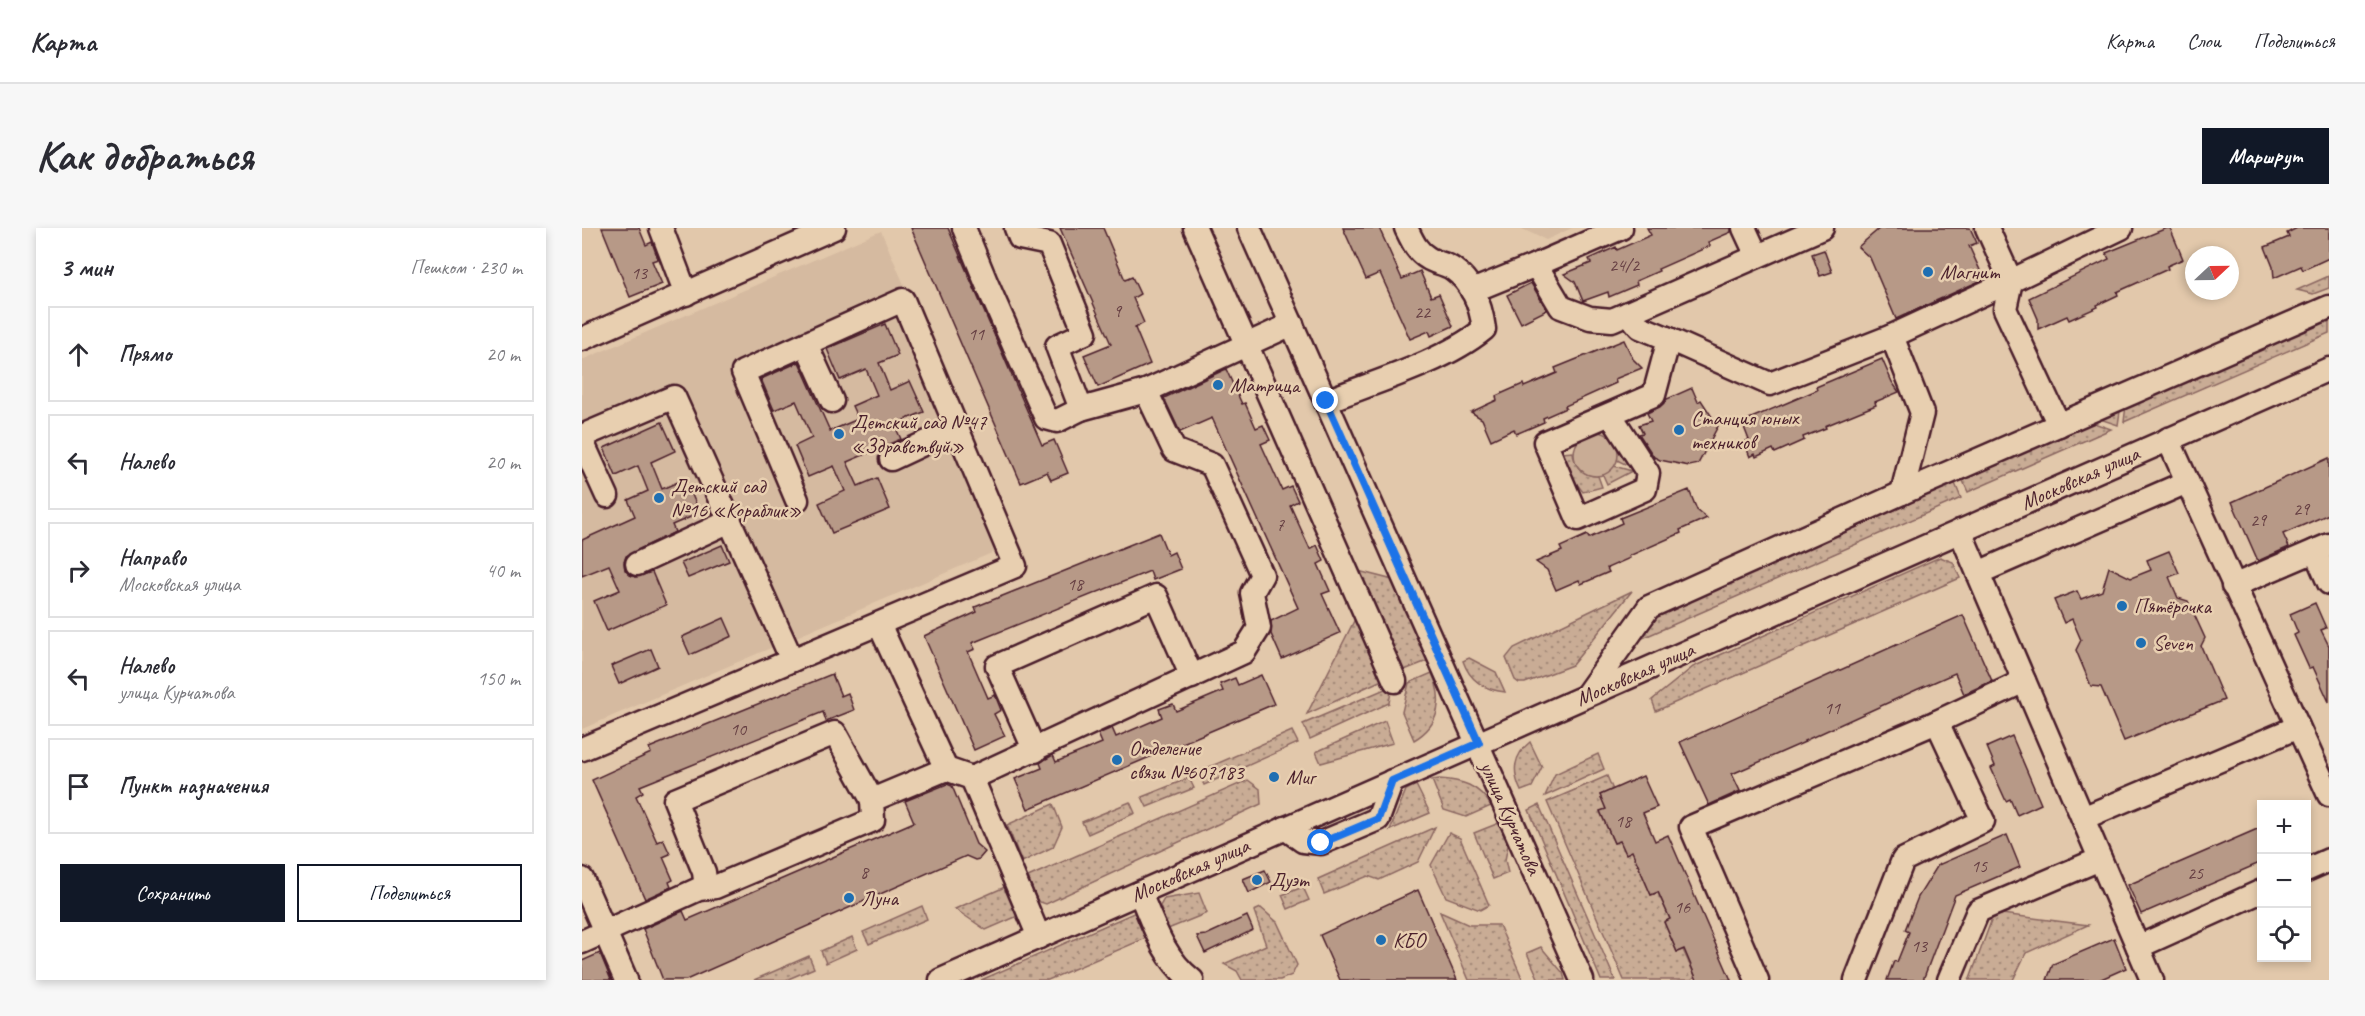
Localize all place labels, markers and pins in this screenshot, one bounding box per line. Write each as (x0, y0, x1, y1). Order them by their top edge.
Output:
place label: Магнит (1940, 259, 2001, 285)
marker: Магнит (1921, 265, 1935, 279)
place label: Матрица (1230, 372, 1302, 398)
marker: Матрица (1211, 378, 1225, 392)
place label: Станция юных техников (1691, 405, 1800, 455)
place label: Детский сад №47 «Здравствуй» (851, 409, 988, 459)
marker: Станция юных техников (1672, 423, 1686, 437)
marker: Детский сад №47 «Здравствуй» (832, 427, 846, 441)
place label: Детский сад №16 «Кораблик» (671, 473, 802, 523)
marker: Детский сад №16 «Кораблик» (652, 491, 666, 505)
place label: Пятёрочка (2134, 593, 2213, 619)
marker: Пятёрочка (2115, 599, 2129, 613)
place label: Seven (2153, 630, 2193, 656)
marker: Seven (2134, 636, 2148, 650)
place label: Отделение связи №607183 (1129, 735, 1245, 785)
marker: Отделение связи №607183 (1110, 753, 1124, 767)
place label: Миг (1286, 764, 1318, 790)
marker: Миг (1267, 770, 1281, 784)
place label: Дуэт (1269, 867, 1310, 893)
marker: Дуэт (1250, 873, 1264, 887)
place label: Луна (861, 885, 900, 911)
marker: Луна (842, 891, 856, 905)
place label: КБО (1393, 927, 1428, 953)
marker: КБО (1374, 933, 1388, 947)

